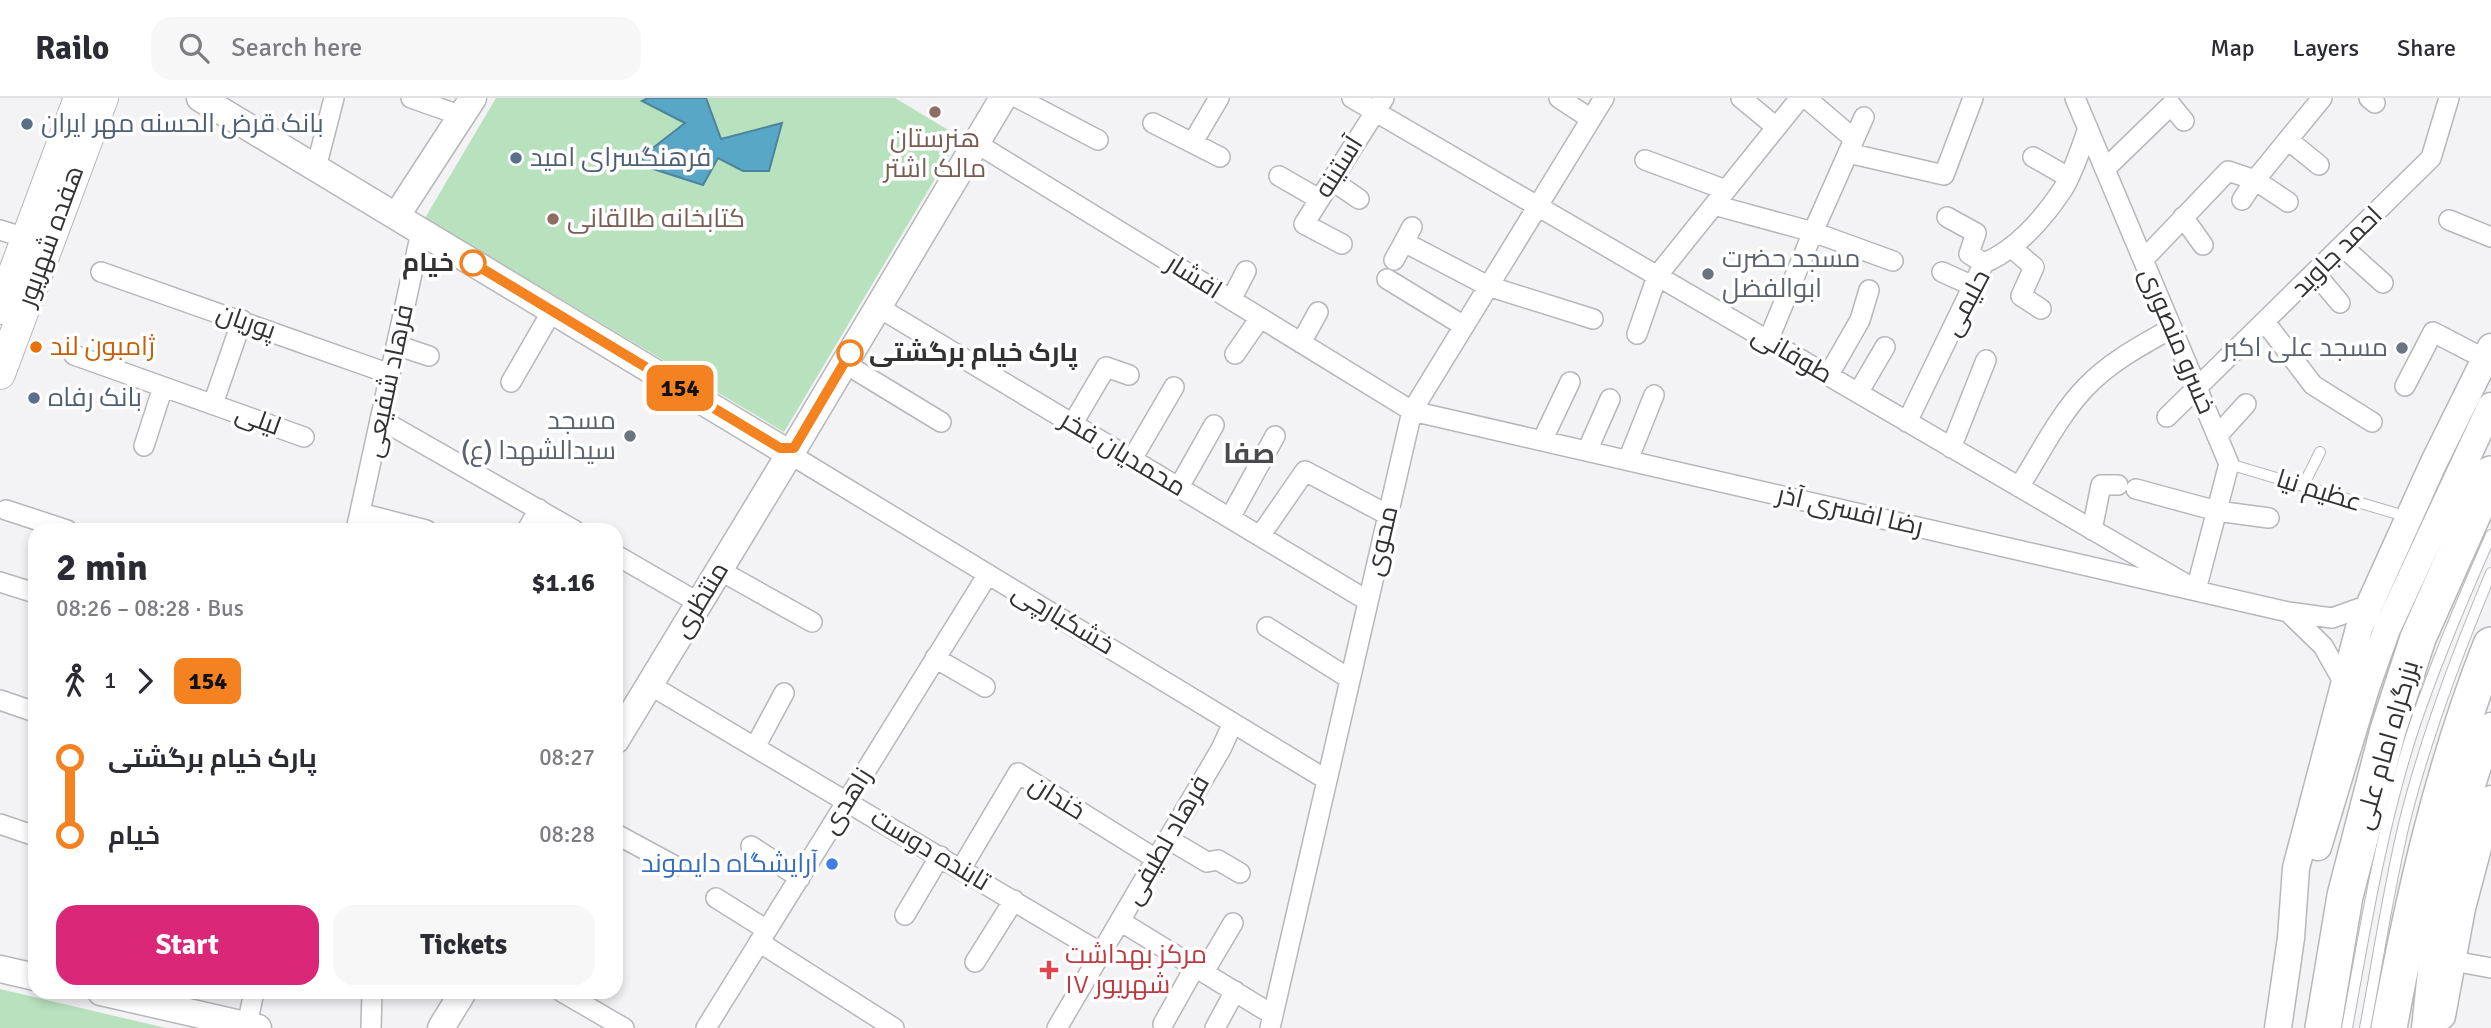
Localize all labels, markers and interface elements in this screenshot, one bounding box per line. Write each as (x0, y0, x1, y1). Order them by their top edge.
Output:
search box (151, 17, 641, 80)
text: Railo (35, 28, 109, 69)
icon: search (175, 29, 213, 67)
text: Search here (231, 32, 362, 64)
text: Map (2210, 33, 2255, 63)
text: Layers (2293, 33, 2359, 63)
text: Share (2397, 33, 2456, 63)
marker: هنرستان مالک اشتر (927, 104, 943, 120)
place label: بانک قرض الحسنه مهر ایران (41, 108, 324, 140)
marker: بانک قرض الحسنه مهر ایران (19, 116, 35, 132)
place label: هنرستان مالک اشتر (882, 123, 986, 185)
street label: آستینه (1308, 130, 1370, 204)
place label: فرهنگسرای امید (530, 142, 711, 174)
marker: فرهنگسرای امید (508, 150, 524, 166)
street label: هفده شهریور (10, 161, 91, 313)
street label: احمد جاوید (2285, 200, 2389, 304)
place label: کتابخانه طالقانی (567, 203, 745, 235)
marker: کتابخانه طالقانی (545, 211, 561, 227)
place label: مسجد حضرت ابوالفضل (1722, 243, 1860, 305)
place label: خیام (402, 247, 454, 280)
street label: افشار (1159, 247, 1228, 306)
marker: خیام (460, 250, 486, 276)
street label: خسرو منصوری (2132, 263, 2222, 419)
street label: حلیمی (1936, 264, 1998, 342)
marker: مسجد حضرت ابوالفضل (1700, 266, 1716, 282)
street label: پوریان (212, 297, 280, 347)
street label: فرهاد شفیعی (357, 302, 421, 460)
street label: طوفانی (1746, 319, 1838, 391)
place label: ژامبون لند (50, 331, 155, 363)
place label: مسجد علی اکبر (2221, 332, 2388, 364)
place label: پارک خیام برگشتی (869, 337, 1078, 370)
marker: ژامبون لند (28, 339, 44, 355)
marker: پارک خیام برگشتی (837, 340, 863, 366)
marker: مسجد علی اکبر (2394, 340, 2410, 356)
line badge: 154 (640, 365, 720, 411)
text: 154 (661, 373, 699, 403)
place label: بانک رفاه (48, 382, 142, 414)
marker: بانک رفاه (26, 390, 42, 406)
street label: لیلی (231, 397, 285, 443)
street label: محمدیان فخر (1053, 403, 1192, 504)
place label: مسجد سیدالشهدا (ع) (461, 405, 616, 467)
marker: مسجد سیدالشهدا (ع) (622, 428, 638, 444)
district label: صفا (1223, 437, 1275, 471)
street label: عظیم نیا (2272, 463, 2366, 520)
street label: رضا افسری آذر (1772, 478, 1926, 543)
street label: محوی (1358, 503, 1406, 579)
text: 2 min (56, 544, 148, 591)
street label: منتظری (666, 556, 736, 644)
text: $1.16 (531, 567, 595, 599)
street label: خشکبارچی (1006, 576, 1120, 662)
text: 08:26 – 08:28 · Bus (56, 594, 244, 623)
street label: بزرگراه امام علی (2348, 657, 2427, 834)
icon: walk (56, 662, 94, 700)
icon: forward (126, 662, 164, 700)
text: 1 (104, 666, 116, 695)
text: 154 (188, 666, 227, 696)
text: پارک خیام برگشتی (108, 743, 317, 775)
text: 08:27 (539, 743, 595, 772)
street label: زاهدی (814, 762, 880, 840)
street label: خندان (1023, 768, 1091, 828)
street label: فرهاد لطیفی (1117, 770, 1217, 910)
street label: تابنده دوست (865, 802, 995, 898)
text: خیام (108, 820, 160, 852)
text: 08:28 (539, 820, 595, 849)
place label: آرایشگاه دایموند (641, 848, 818, 880)
marker: آرایشگاه دایموند (824, 856, 840, 872)
button: Start (56, 905, 319, 985)
button: Tickets (333, 905, 595, 985)
place label: مرکز بهداشت ۱۷ شهریور (1065, 939, 1207, 1001)
marker: مرکز بهداشت ۱۷ شهریور (1039, 960, 1059, 980)

